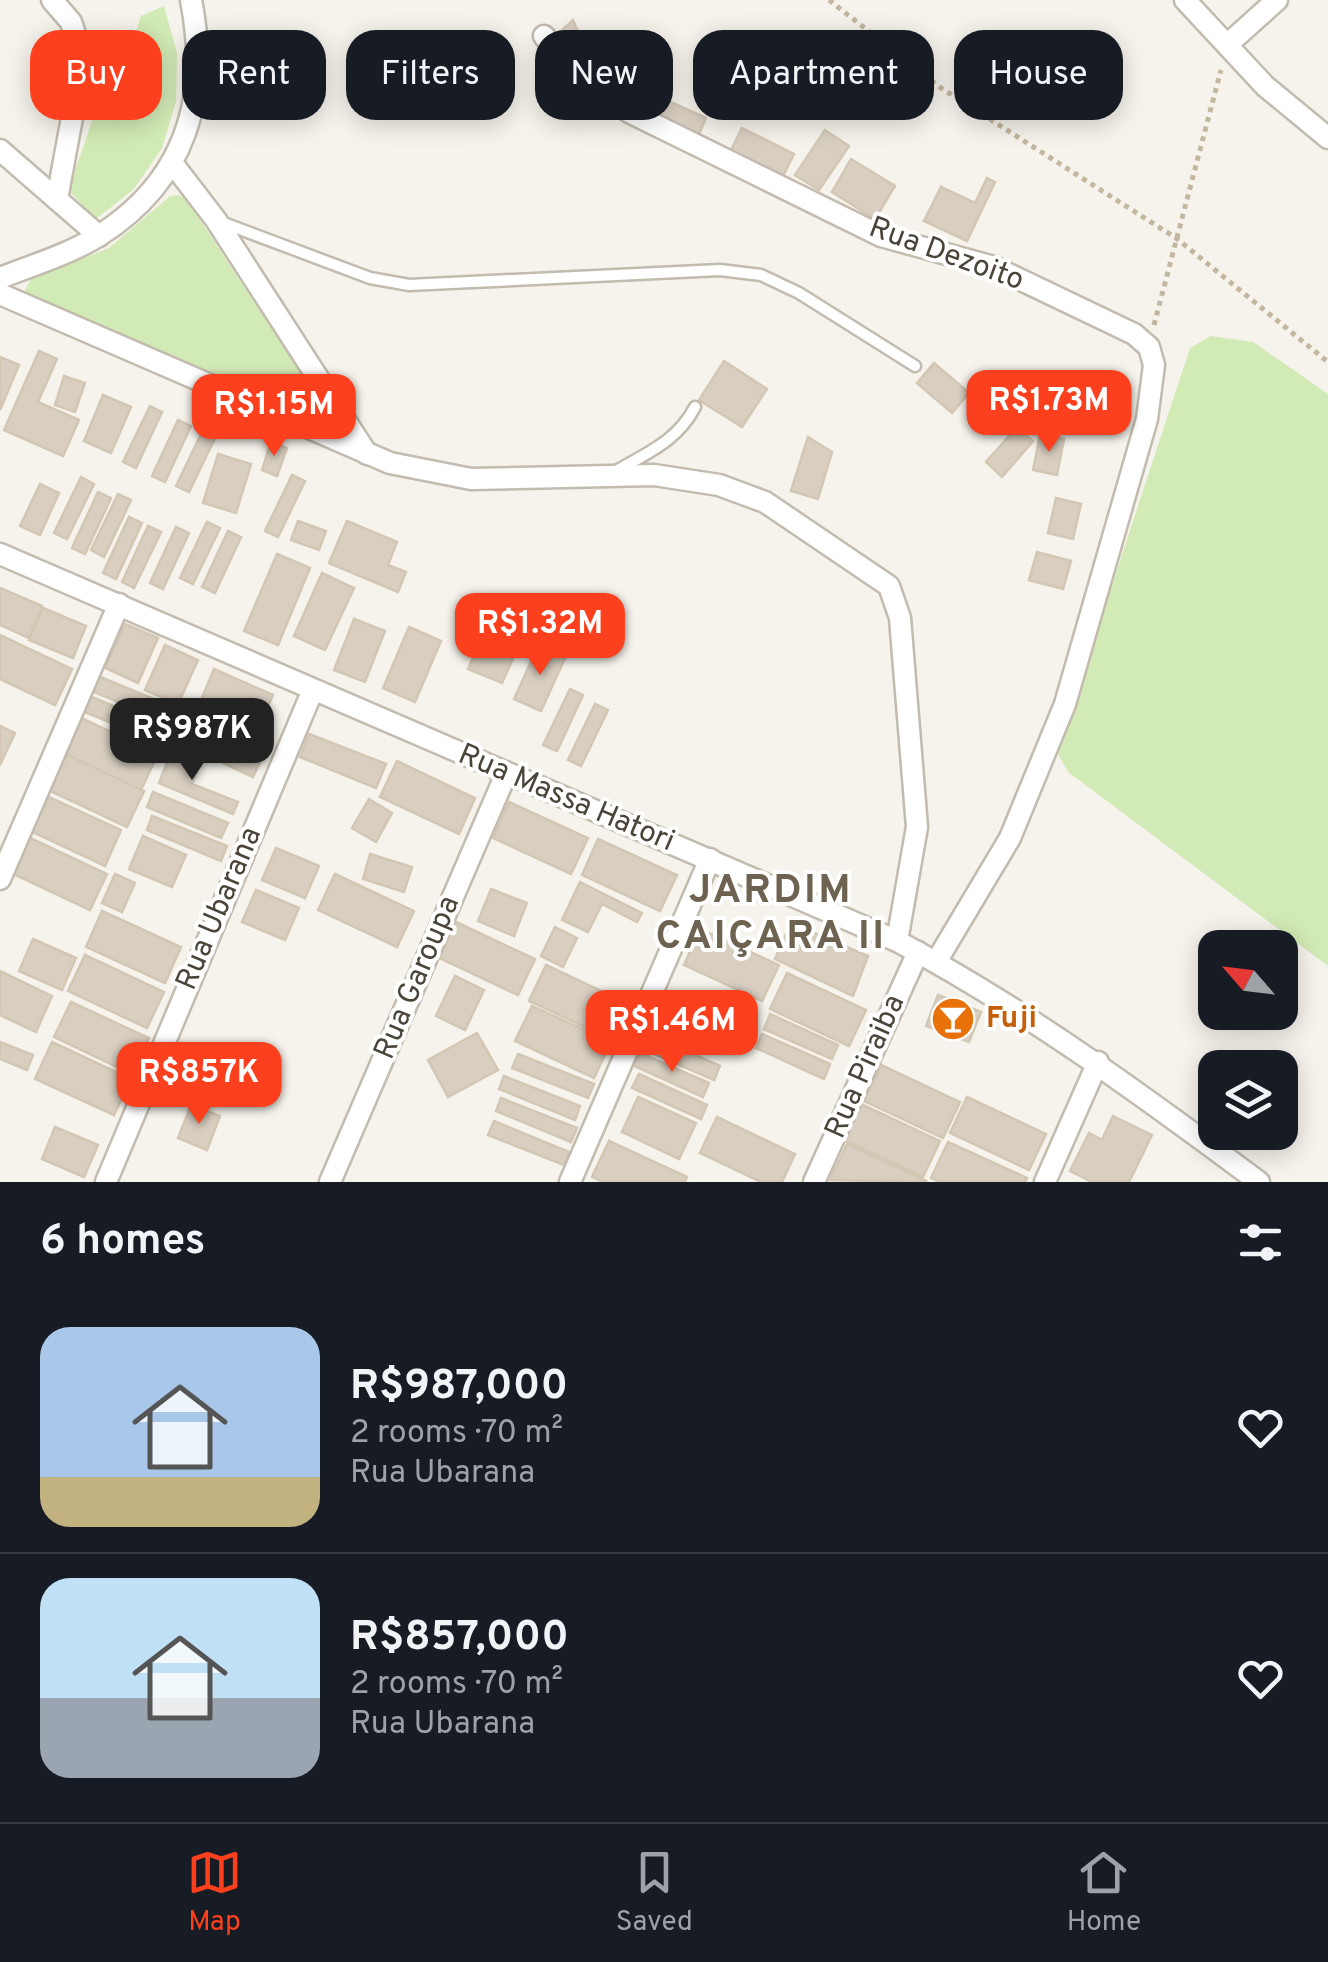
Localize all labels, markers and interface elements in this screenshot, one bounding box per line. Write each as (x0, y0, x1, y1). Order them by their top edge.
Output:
chip: Buy (30, 30, 162, 120)
chip: Rent (182, 30, 326, 120)
chip: Filters (346, 30, 515, 120)
chip: New (535, 30, 673, 120)
chip: Apartment (693, 30, 934, 120)
chip: House (954, 30, 1123, 120)
street label: Rua Dezoito (863, 210, 1029, 300)
pin: R$1.73M (957, 370, 1141, 455)
pin: R$1.15M (182, 374, 366, 459)
text: R$1.73M (988, 382, 1110, 422)
text: R$1.15M (214, 386, 334, 426)
pin: R$1.32M (448, 593, 632, 678)
text: R$1.32M (477, 605, 603, 645)
pin: R$987K (111, 698, 273, 783)
text: R$987K (132, 710, 252, 750)
street label: Rua Massa Hatori (452, 737, 680, 861)
street label: Rua Ubarana (169, 822, 271, 996)
district label: JARDIM CAIÇARA II (656, 867, 886, 963)
street label: Rua Garoupa (367, 891, 469, 1065)
north arrow (1198, 930, 1298, 1030)
map controls (1198, 930, 1298, 1150)
street label: Rua Piraiba (818, 989, 914, 1145)
pin: R$1.46M (580, 990, 764, 1075)
bar icon: Fuji (930, 996, 976, 1042)
place label: Fuji (986, 1001, 1037, 1038)
text: R$1.46M (608, 1002, 736, 1042)
pin: R$857K (118, 1042, 280, 1127)
button: layers (1198, 1050, 1298, 1150)
text: R$857K (139, 1054, 259, 1094)
icon: filters (1233, 1215, 1288, 1270)
text: 6 homes (40, 1216, 205, 1269)
text: R$987,000 (350, 1361, 568, 1414)
icon: home (120, 1367, 240, 1487)
icon: heart (1233, 1400, 1288, 1455)
text: 2 rooms · 70 m² (350, 1414, 563, 1454)
text: Rua Ubarana (350, 1454, 535, 1494)
text: R$857,000 (350, 1612, 569, 1665)
icon: home (120, 1618, 240, 1738)
icon: heart (1233, 1651, 1288, 1706)
text: 2 rooms · 70 m² (350, 1665, 563, 1705)
text: Rua Ubarana (350, 1705, 535, 1745)
tab: Map (187, 1845, 242, 1941)
tab: Saved (616, 1845, 693, 1941)
tab: Home (1067, 1845, 1141, 1941)

